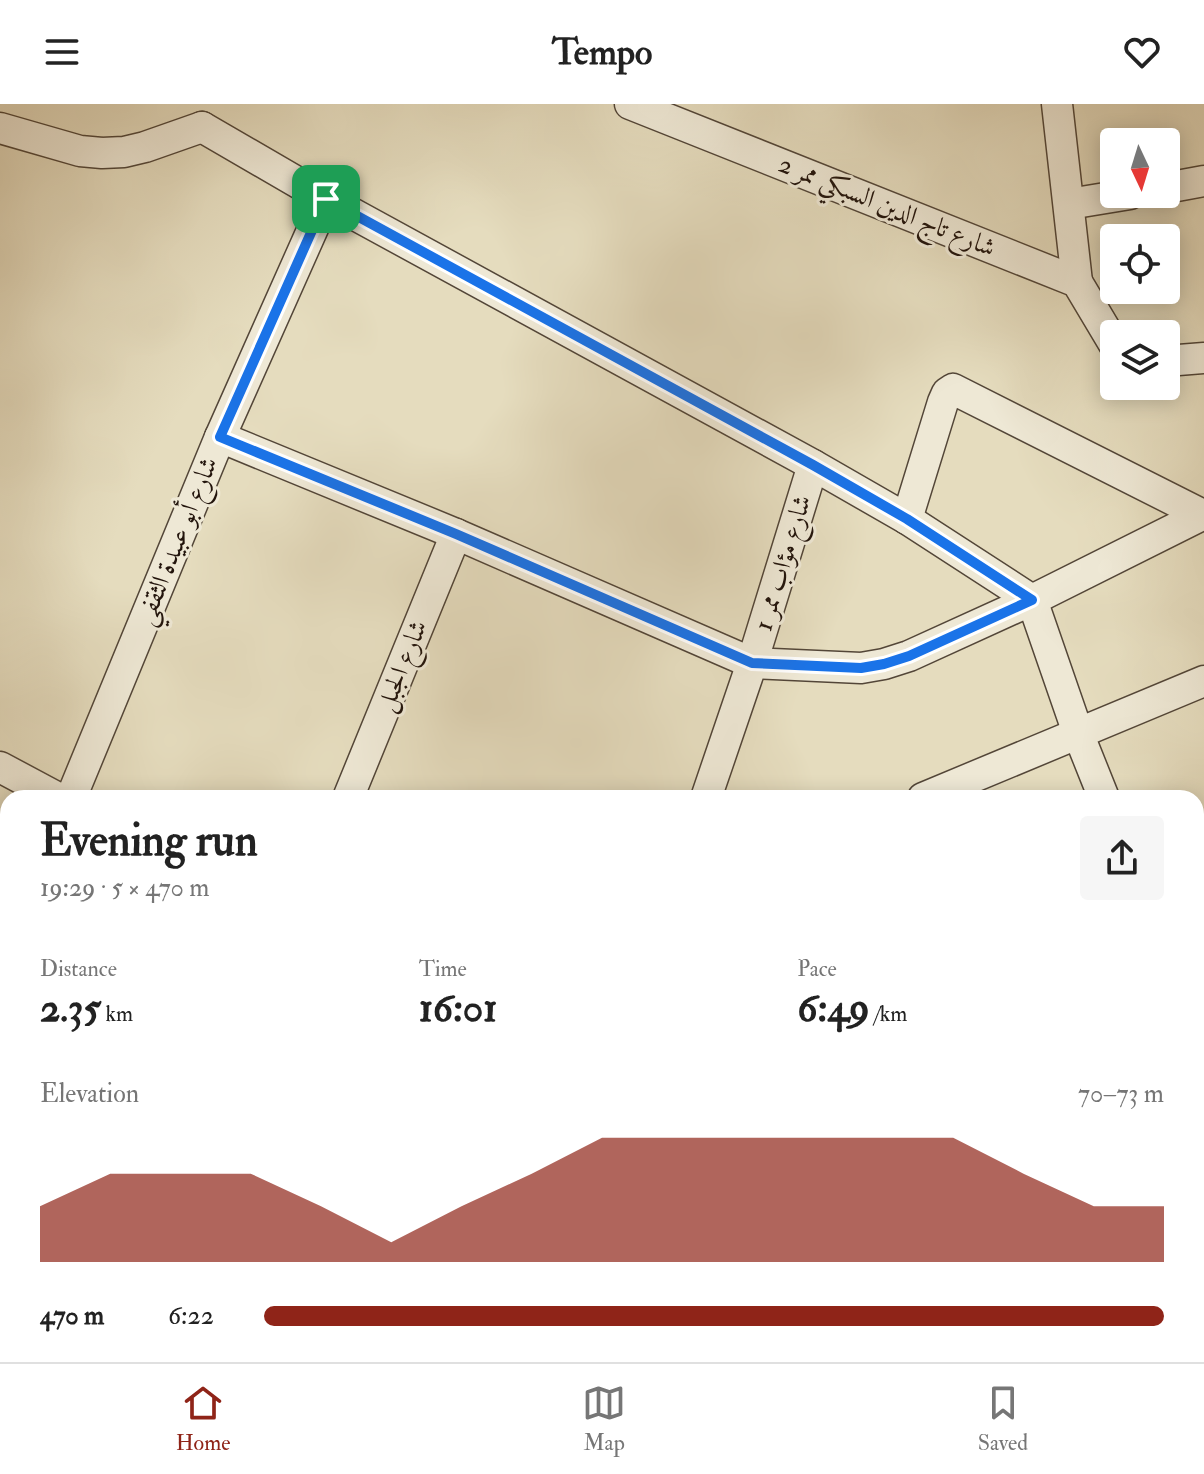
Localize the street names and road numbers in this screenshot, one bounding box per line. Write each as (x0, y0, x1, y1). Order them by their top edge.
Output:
street label: شارع تاج الدين السبكي ممر 2 (771, 148, 1000, 271)
street label: شارع أبو عبيدة الثقفي (127, 452, 234, 633)
street label: شارع مؤاب ممر 1 (747, 491, 824, 636)
street label: شارع الجبل (369, 616, 439, 718)

